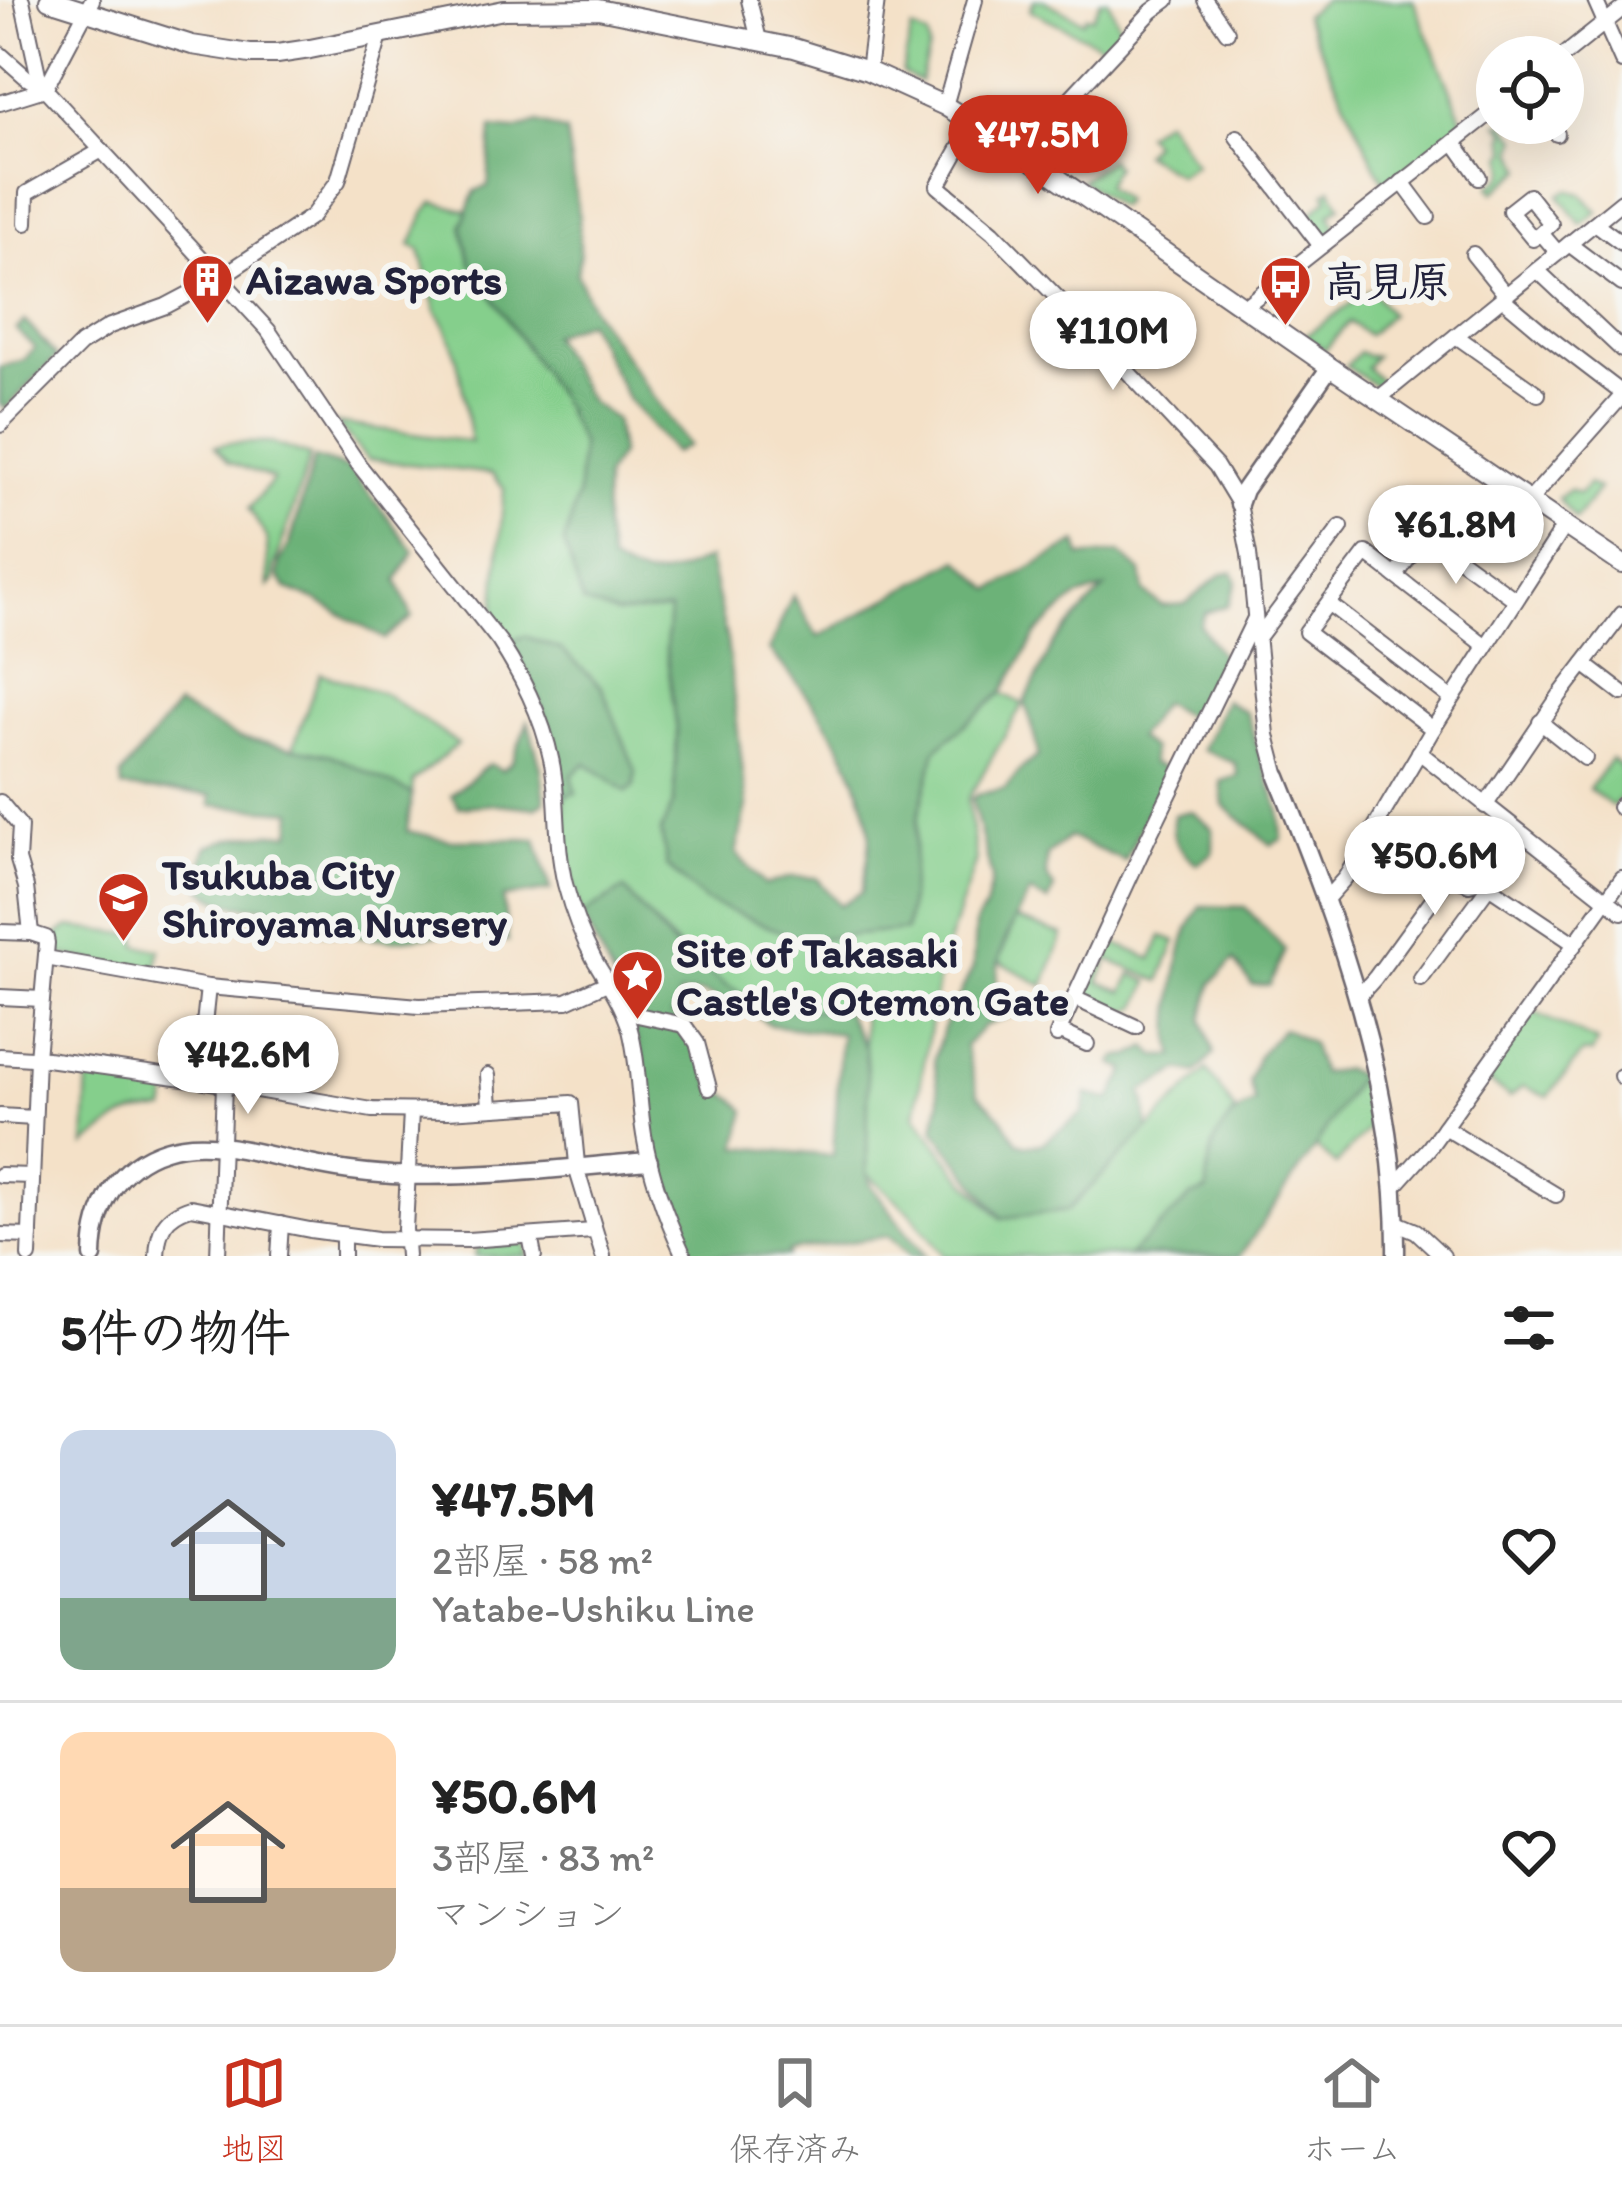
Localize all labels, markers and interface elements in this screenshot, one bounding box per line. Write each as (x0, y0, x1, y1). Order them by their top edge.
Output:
map controls (1476, 36, 1584, 144)
button: locate (1476, 36, 1584, 144)
pin: ¥47.5M (940, 95, 1136, 197)
text: ¥47.5M (975, 110, 1101, 157)
building icon: Aizawa Sports (179, 251, 235, 325)
bus stop icon: 高見原 (1257, 253, 1313, 327)
place label: Aizawa Sports (246, 254, 502, 305)
place label: 高見原 (1324, 256, 1450, 307)
pin: ¥110M (1029, 291, 1197, 393)
text: ¥110M (1057, 306, 1169, 353)
pin: ¥61.8M (1358, 485, 1554, 587)
text: ¥61.8M (1395, 500, 1517, 547)
pin: ¥50.6M (1337, 816, 1533, 918)
text: ¥50.6M (1371, 831, 1499, 878)
place label: Tsukuba City Shiroyama Nursery (161, 849, 507, 948)
school or university icon: Tsukuba City Shiroyama Nursery (95, 870, 151, 944)
place label: Site of Takasaki Castle's Otemon Gate (676, 927, 1069, 1026)
place icon: Site of Takasaki Castle's Otemon Gate (609, 948, 665, 1022)
pin: ¥42.6M (150, 1015, 346, 1117)
text: ¥42.6M (185, 1030, 311, 1077)
icon: filters (1496, 1295, 1562, 1361)
text: 5件の物件 (60, 1302, 291, 1363)
text: ¥47.5M (432, 1468, 596, 1529)
icon: home (156, 1478, 300, 1622)
icon: heart (1496, 1517, 1562, 1583)
text: 2部屋 · 58 m² (432, 1537, 653, 1584)
text: Yatabe-Ushiku Line (432, 1585, 755, 1632)
text: ¥50.6M (432, 1765, 598, 1826)
icon: home (156, 1780, 300, 1924)
icon: heart (1496, 1819, 1562, 1885)
text: 3部屋 · 83 m² (432, 1834, 655, 1881)
text: マンション (432, 1890, 625, 1937)
tab: 地図 (221, 2050, 287, 2170)
tab: 保存済み (729, 2050, 861, 2170)
tab: ホーム (1303, 2050, 1401, 2170)

